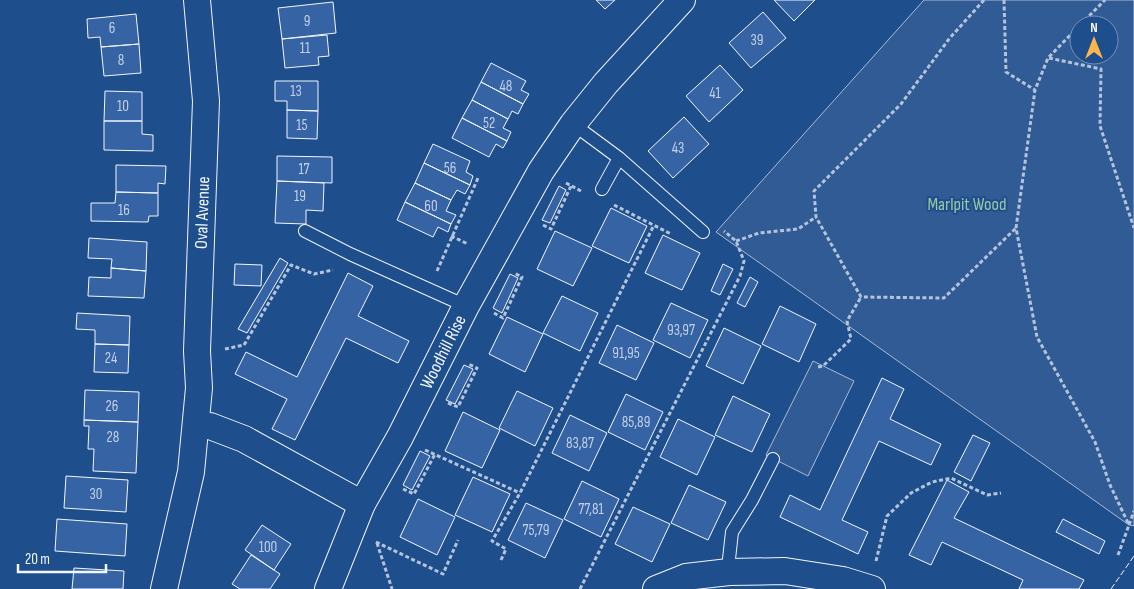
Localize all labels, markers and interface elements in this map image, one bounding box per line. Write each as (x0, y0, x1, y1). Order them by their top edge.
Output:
house number: 9 (304, 12, 310, 31)
north arrow (1069, 15, 1119, 65)
house number: 6 (109, 19, 115, 38)
text: N (1090, 19, 1098, 36)
house number: 39 (751, 31, 763, 50)
house number: 11 (300, 39, 311, 58)
house number: 8 (118, 51, 124, 70)
house number: 48 (500, 77, 512, 96)
house number: 13 (290, 82, 302, 101)
house number: 41 (709, 84, 722, 103)
house number: 10 (117, 97, 129, 116)
house number: 52 (483, 114, 495, 133)
house number: 15 (296, 116, 308, 135)
house number: 43 (672, 139, 684, 158)
house number: 56 (444, 159, 456, 178)
house number: 17 (298, 160, 310, 179)
street label: Oval Avenue (191, 176, 214, 249)
house number: 19 (294, 187, 306, 206)
park label: Marlpit Wood (927, 194, 1007, 215)
house number: 60 (424, 197, 438, 216)
house number: 16 (118, 201, 130, 220)
street label: Woodhill Rise (416, 312, 471, 392)
house number: 93,97 (667, 321, 695, 340)
house number: 91,95 (612, 344, 640, 363)
house number: 24 (105, 349, 117, 368)
house number: 26 (106, 397, 118, 416)
house number: 85,89 (622, 413, 650, 432)
house number: 28 (107, 428, 119, 447)
house number: 83,87 (566, 434, 594, 453)
house number: 30 (90, 485, 102, 504)
house number: 77,81 (578, 500, 604, 519)
house number: 75,79 (523, 521, 550, 540)
house number: 100 (259, 538, 277, 557)
scale bar (18, 542, 105, 574)
text: 20 m (25, 550, 50, 569)

